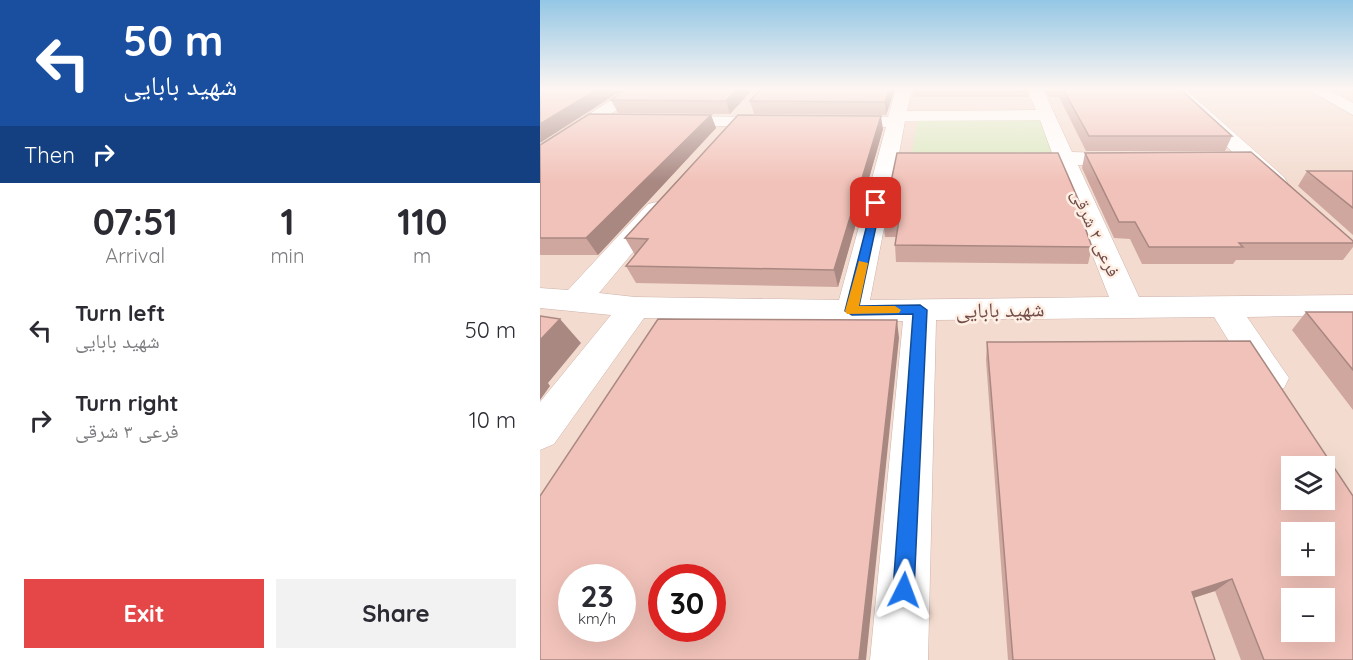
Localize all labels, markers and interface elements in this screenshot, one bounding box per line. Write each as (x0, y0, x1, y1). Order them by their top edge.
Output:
text: 50 m (123, 14, 223, 67)
icon: left (24, 24, 102, 102)
text: شهید بابایی (123, 68, 237, 102)
icon: right (87, 138, 120, 171)
text: Then (24, 141, 75, 169)
pin (850, 177, 901, 228)
icon: arrive (859, 186, 892, 219)
street label: فرعی ۲ شرقی (1067, 186, 1125, 280)
text: 07:51 (93, 199, 178, 244)
text: 1 (280, 199, 294, 244)
text: 110 (397, 199, 447, 244)
text: Arrival (105, 243, 165, 268)
text: min (270, 243, 304, 268)
text: m (413, 243, 431, 268)
street label: شهید بابایی (955, 295, 1045, 324)
text: Turn left (75, 299, 165, 327)
icon: left (24, 314, 57, 347)
text: 50 m (465, 316, 516, 344)
text: شهید بابایی (75, 328, 160, 353)
text: Turn right (75, 389, 179, 417)
icon: right (24, 404, 57, 437)
text: 10 m (469, 406, 516, 434)
text: فرعی ۳ شرقی (75, 418, 179, 443)
map controls (1281, 456, 1335, 642)
button: layers (1281, 456, 1335, 510)
button: + (1281, 522, 1335, 576)
position arrow (872, 558, 936, 622)
speed limit sign: 30 (648, 564, 726, 642)
text: 23 (580, 577, 614, 615)
button: Exit (24, 579, 264, 648)
button: Share (276, 579, 516, 648)
button: − (1281, 588, 1335, 642)
text: km/h (578, 609, 616, 628)

